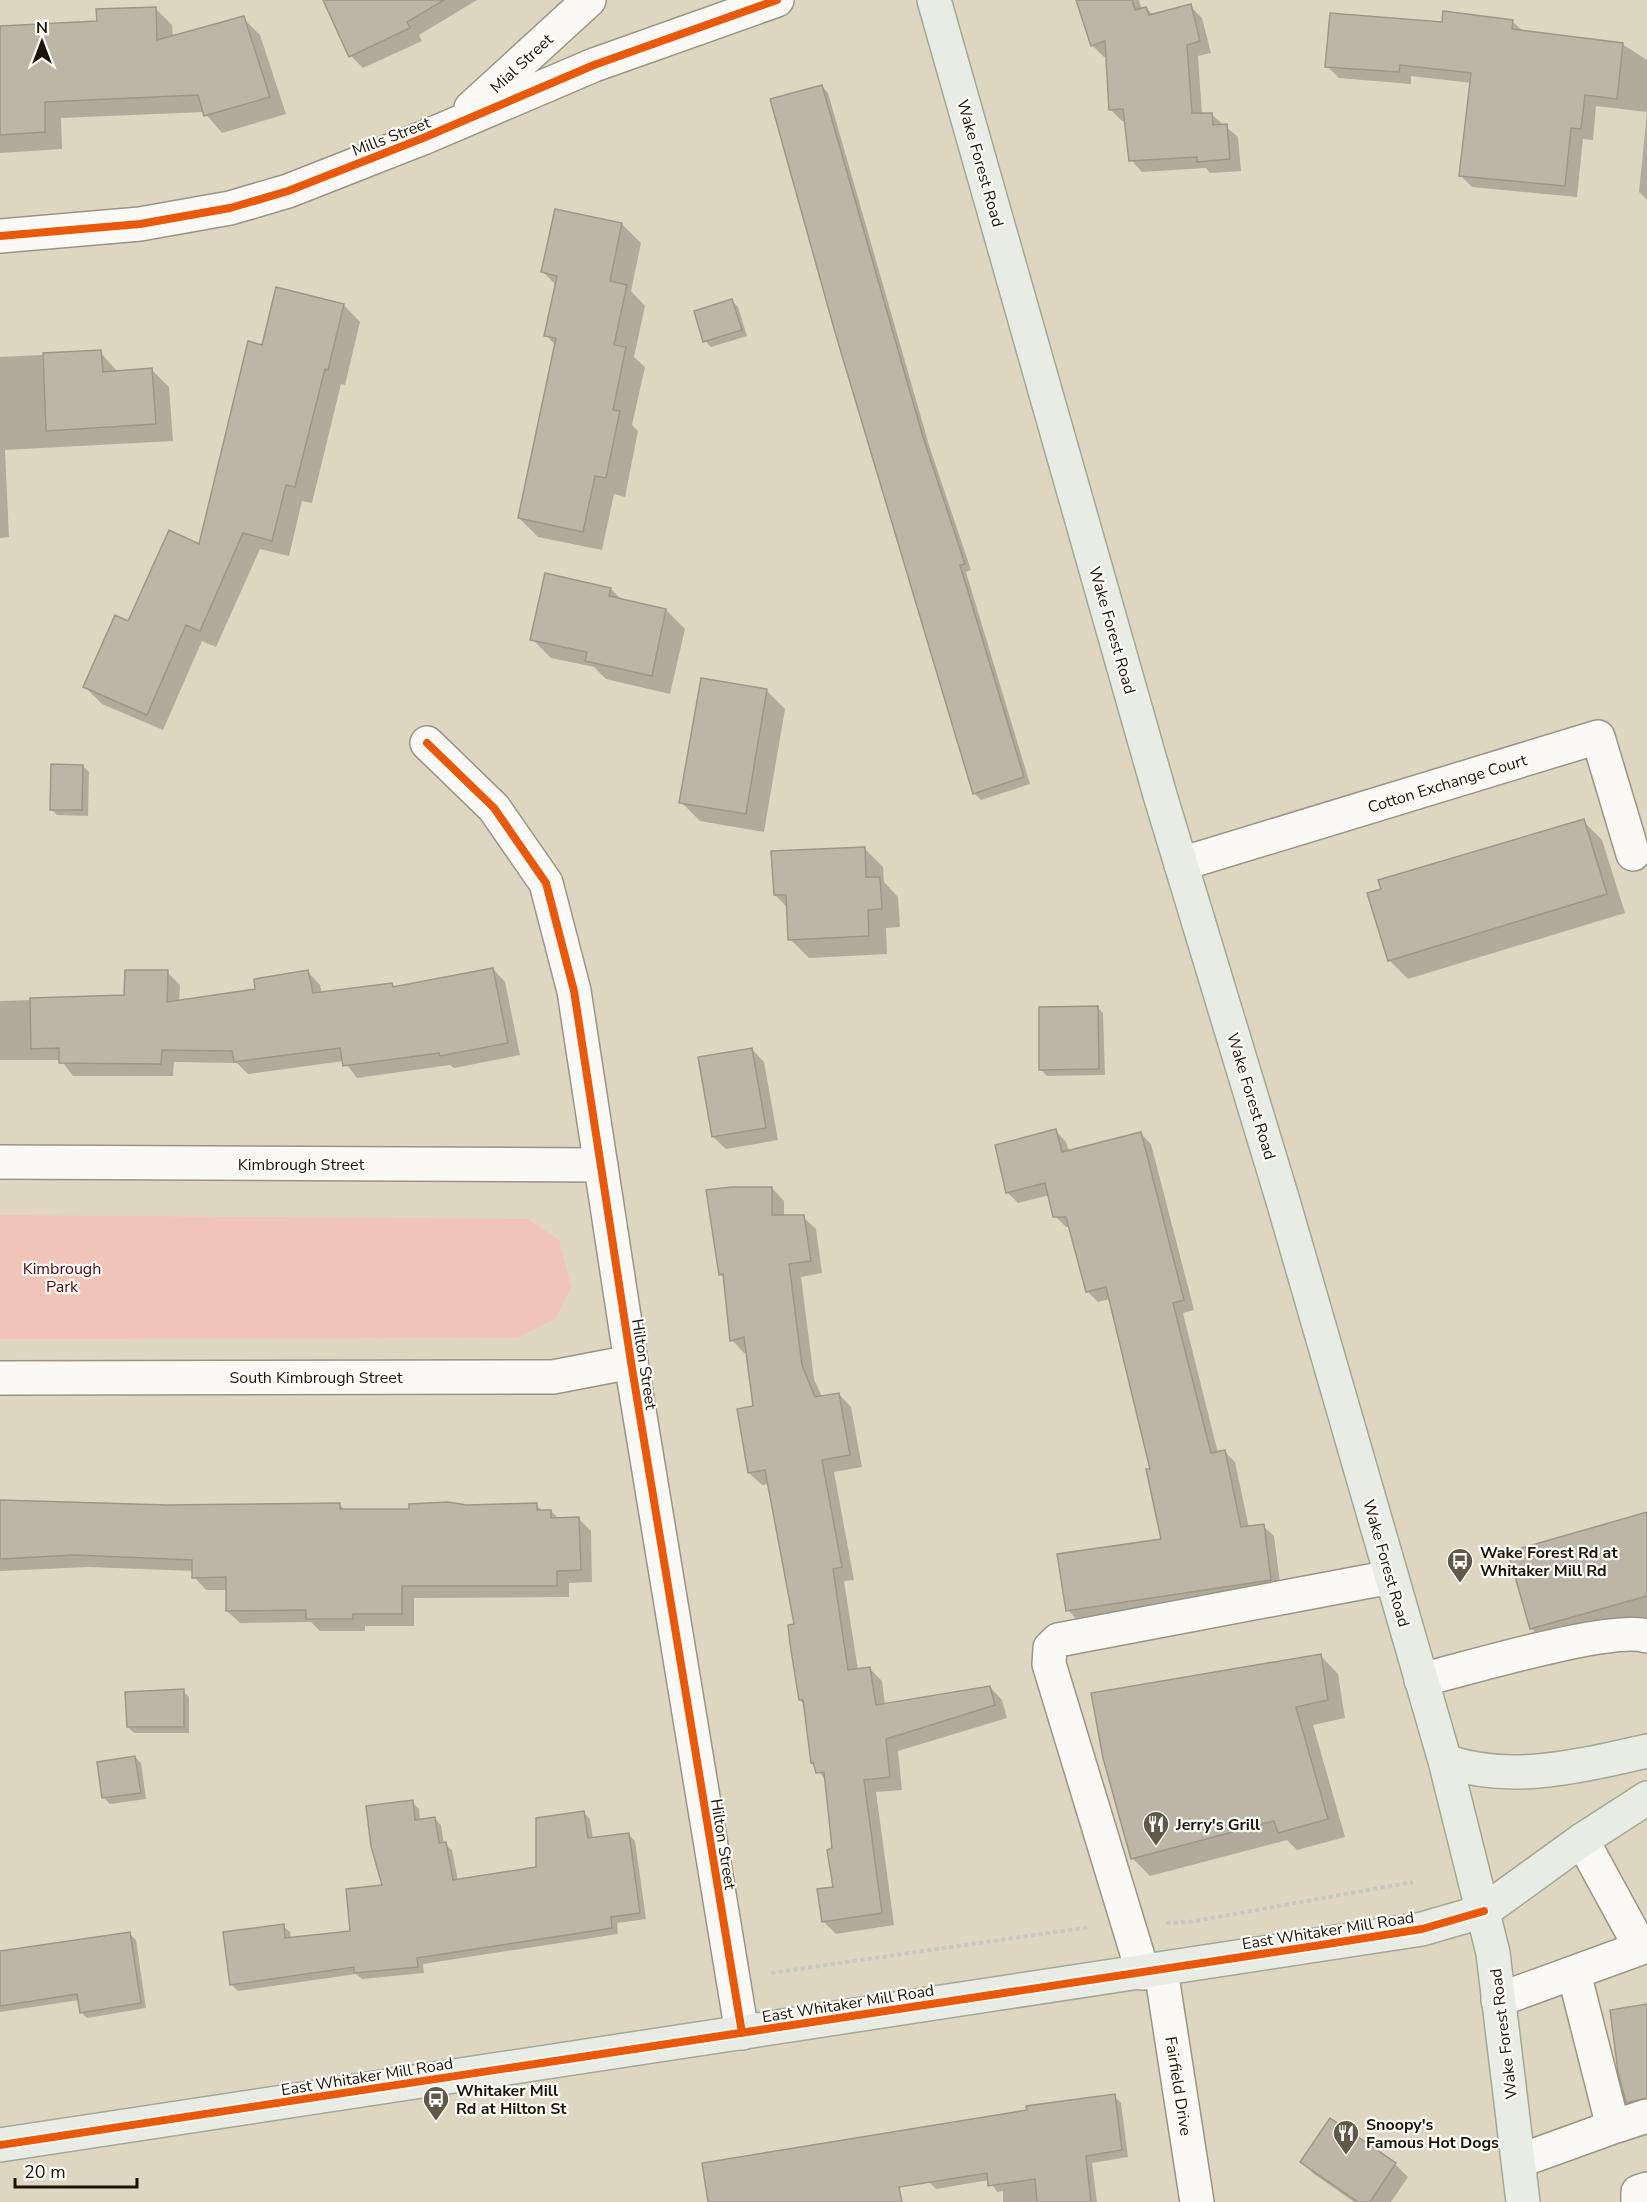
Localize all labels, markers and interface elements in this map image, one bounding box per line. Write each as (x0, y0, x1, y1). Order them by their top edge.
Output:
north arrow (12, 12, 72, 72)
text: N (36, 17, 48, 39)
street label: Mial Street (486, 29, 558, 99)
street label: Wake Forest Road (951, 97, 1009, 230)
street label: Mills Street (349, 112, 434, 162)
street label: Wake Forest Road (1083, 564, 1141, 697)
street label: Cotton Exchange Court (1365, 749, 1530, 819)
street label: Wake Forest Road (1221, 1030, 1281, 1162)
street label: Kimbrough Street (238, 1154, 365, 1176)
park label: Kimbrough Park (23, 1258, 101, 1298)
street label: Hilton Street (626, 1317, 662, 1412)
street label: South Kimbrough Street (230, 1367, 403, 1389)
street label: Wake Forest Road (1357, 1497, 1415, 1630)
place label: Wake Forest Rd at Whitaker Mill Rd (1480, 1542, 1618, 1582)
bus stop icon: Wake Forest Rd at Whitaker Mill Rd (1445, 1546, 1475, 1584)
street label: Hilton Street (705, 1797, 741, 1892)
restaurant icon: Jerry's Grill (1141, 1809, 1171, 1847)
place label: Jerry's Grill (1175, 1814, 1260, 1836)
street label: East Whitaker Mill Road (1241, 1907, 1416, 1955)
street label: Wake Forest Road (1485, 1967, 1523, 2101)
street label: East Whitaker Mill Road (761, 1980, 936, 2028)
street label: Fairfield Drive (1159, 2035, 1197, 2137)
street label: East Whitaker Mill Road (280, 2053, 455, 2101)
place label: Whitaker Mill Rd at Hilton St (456, 2080, 567, 2120)
bus stop icon: Whitaker Mill Rd at Hilton St (421, 2084, 451, 2122)
place label: Snoopy's Famous Hot Dogs (1366, 2114, 1499, 2154)
restaurant icon: Snoopy's Famous Hot Dogs (1331, 2118, 1361, 2156)
scale bar (15, 2151, 136, 2189)
text: 20 m (24, 2160, 66, 2184)

